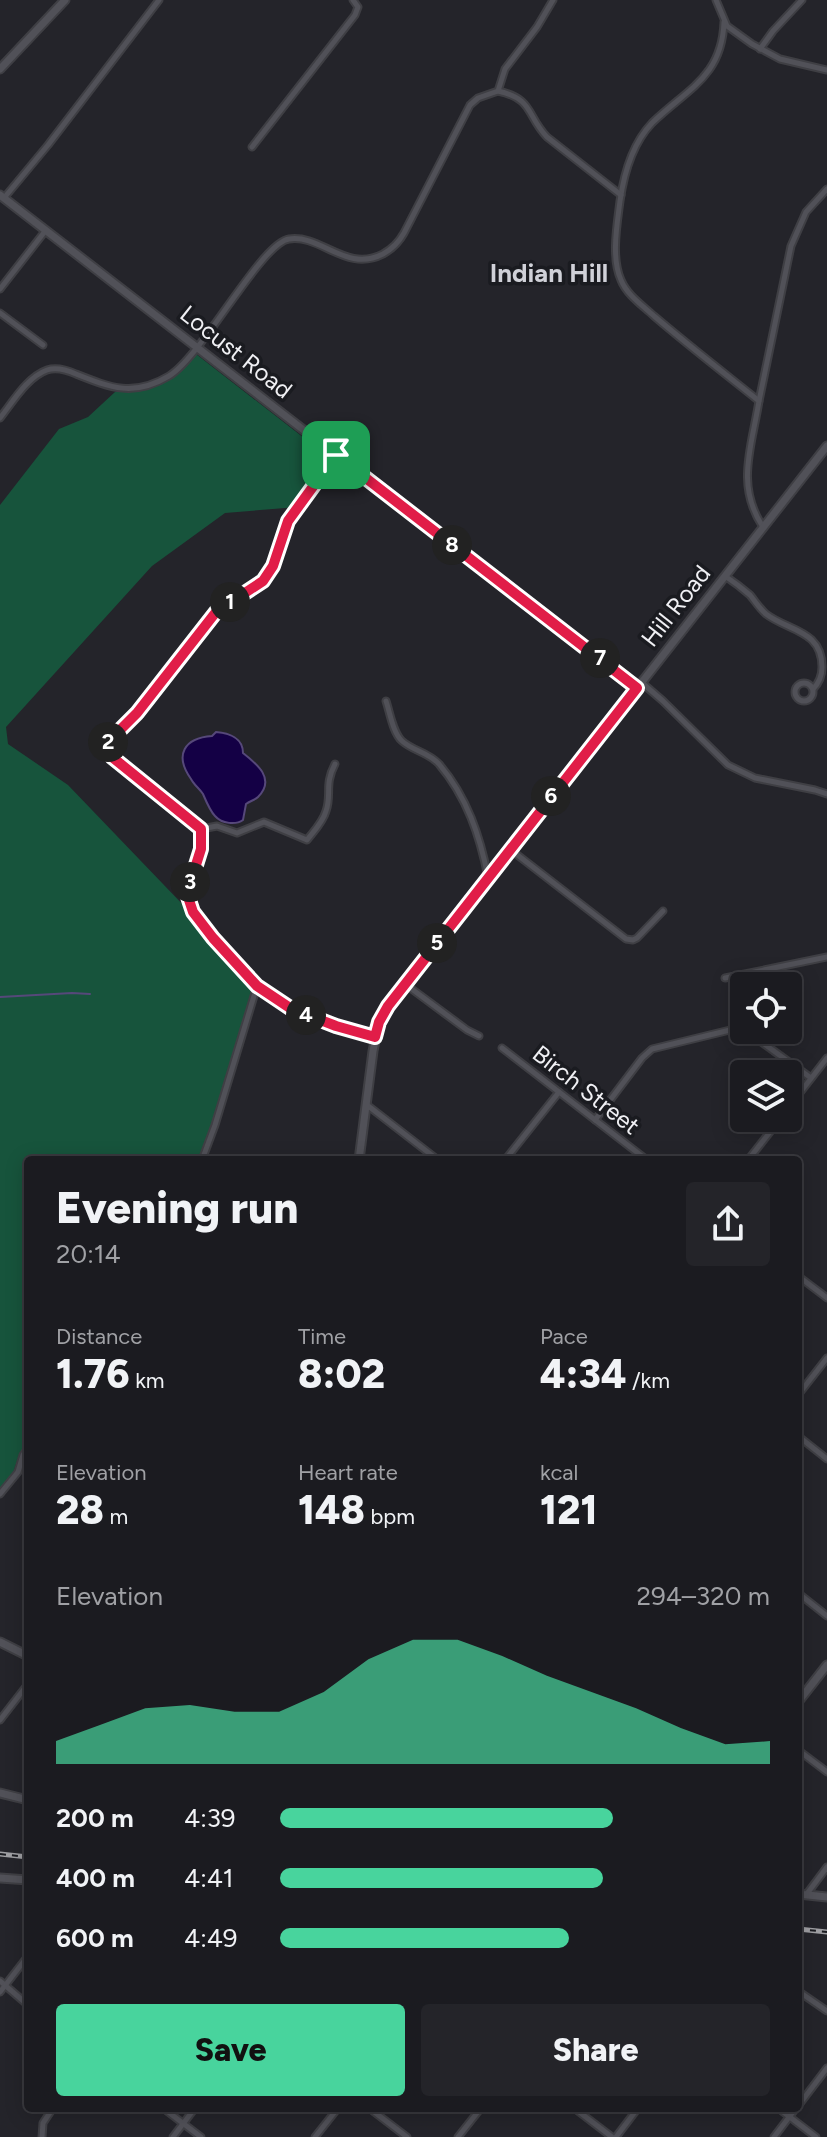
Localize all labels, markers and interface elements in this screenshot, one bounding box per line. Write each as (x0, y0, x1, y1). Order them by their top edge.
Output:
district label: Indian Hill (490, 257, 608, 289)
street label: Locust Road (174, 299, 298, 404)
pin (302, 421, 370, 489)
icon: arrive (314, 433, 358, 477)
pin: 8 (432, 525, 472, 565)
text: 8 (445, 531, 459, 558)
street label: Hill Road (635, 559, 716, 652)
pin: 1 (210, 582, 250, 622)
text: 1 (225, 588, 235, 615)
pin: 7 (580, 638, 620, 678)
text: 7 (594, 644, 606, 671)
pin: 2 (88, 722, 128, 762)
text: 2 (102, 728, 114, 755)
pin: 6 (531, 776, 571, 816)
text: 6 (545, 782, 557, 809)
pin: 3 (170, 862, 210, 902)
text: 3 (184, 868, 196, 895)
pin: 5 (417, 923, 457, 963)
text: 5 (431, 929, 443, 956)
map controls (730, 972, 802, 1132)
button: locate (730, 972, 802, 1044)
pin: 4 (286, 995, 326, 1035)
text: 4 (299, 1001, 313, 1028)
street label: Birch Street (527, 1039, 646, 1140)
button: layers (730, 1060, 802, 1132)
text: Evening run (56, 1181, 298, 1234)
button: share (686, 1182, 770, 1266)
text: 20:14 (56, 1238, 121, 1270)
text: Distance (56, 1323, 142, 1350)
text: Time (298, 1323, 346, 1350)
text: Pace (540, 1323, 588, 1350)
text: 1.76 (56, 1350, 130, 1398)
text: 8:02 (298, 1350, 385, 1398)
text: 4:34 (540, 1350, 627, 1398)
text: km (130, 1367, 165, 1394)
text: /km (627, 1367, 670, 1394)
text: Elevation (56, 1459, 146, 1486)
text: Heart rate (298, 1459, 398, 1486)
text: kcal (540, 1459, 578, 1486)
text: 28 (56, 1486, 104, 1534)
text: 148 (298, 1486, 365, 1534)
text: 121 (540, 1486, 598, 1534)
text: m (104, 1503, 128, 1530)
text: bpm (365, 1503, 415, 1530)
text: Elevation (56, 1580, 163, 1612)
text: 294–320 m (636, 1580, 770, 1612)
text: 200 m (56, 1802, 134, 1834)
text: 4:39 (184, 1802, 236, 1834)
text: 400 m (56, 1862, 135, 1894)
text: 4:41 (184, 1862, 234, 1894)
text: 600 m (56, 1922, 134, 1954)
text: 4:49 (184, 1922, 238, 1954)
button: Save (56, 2004, 405, 2096)
button: Share (421, 2004, 770, 2096)

